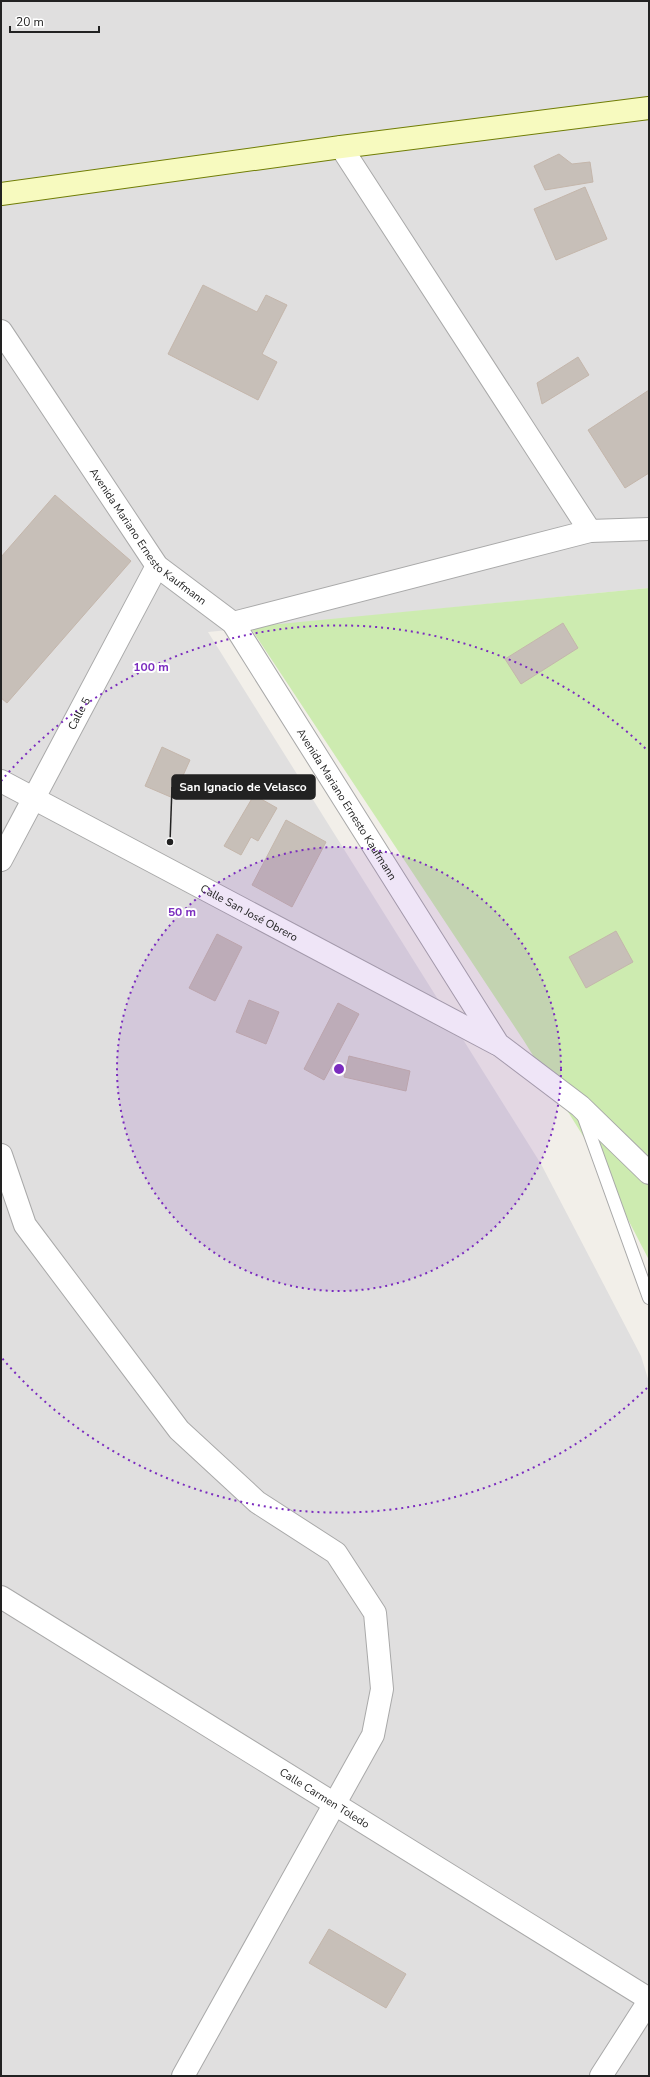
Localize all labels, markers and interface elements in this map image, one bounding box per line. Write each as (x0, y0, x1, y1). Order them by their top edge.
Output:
scale bar (10, 8, 99, 34)
text: 20 m (16, 14, 44, 30)
street label: Avenida Mariano Ernesto Kaufmann (86, 465, 209, 609)
text: 100 m (133, 659, 169, 675)
street label: Calle 5 (64, 694, 94, 733)
street label: Avenida Mariano Ernesto Kaufmann (293, 726, 400, 883)
callout: San Ignacio de Velasco (172, 775, 315, 799)
text: San Ignacio de Velasco (179, 779, 307, 795)
street label: Calle San José Obrero (198, 881, 300, 945)
text: 50 m (168, 904, 196, 920)
centre of rings (332, 1062, 346, 1076)
street label: Calle Carmen Toledo (277, 1765, 372, 1832)

